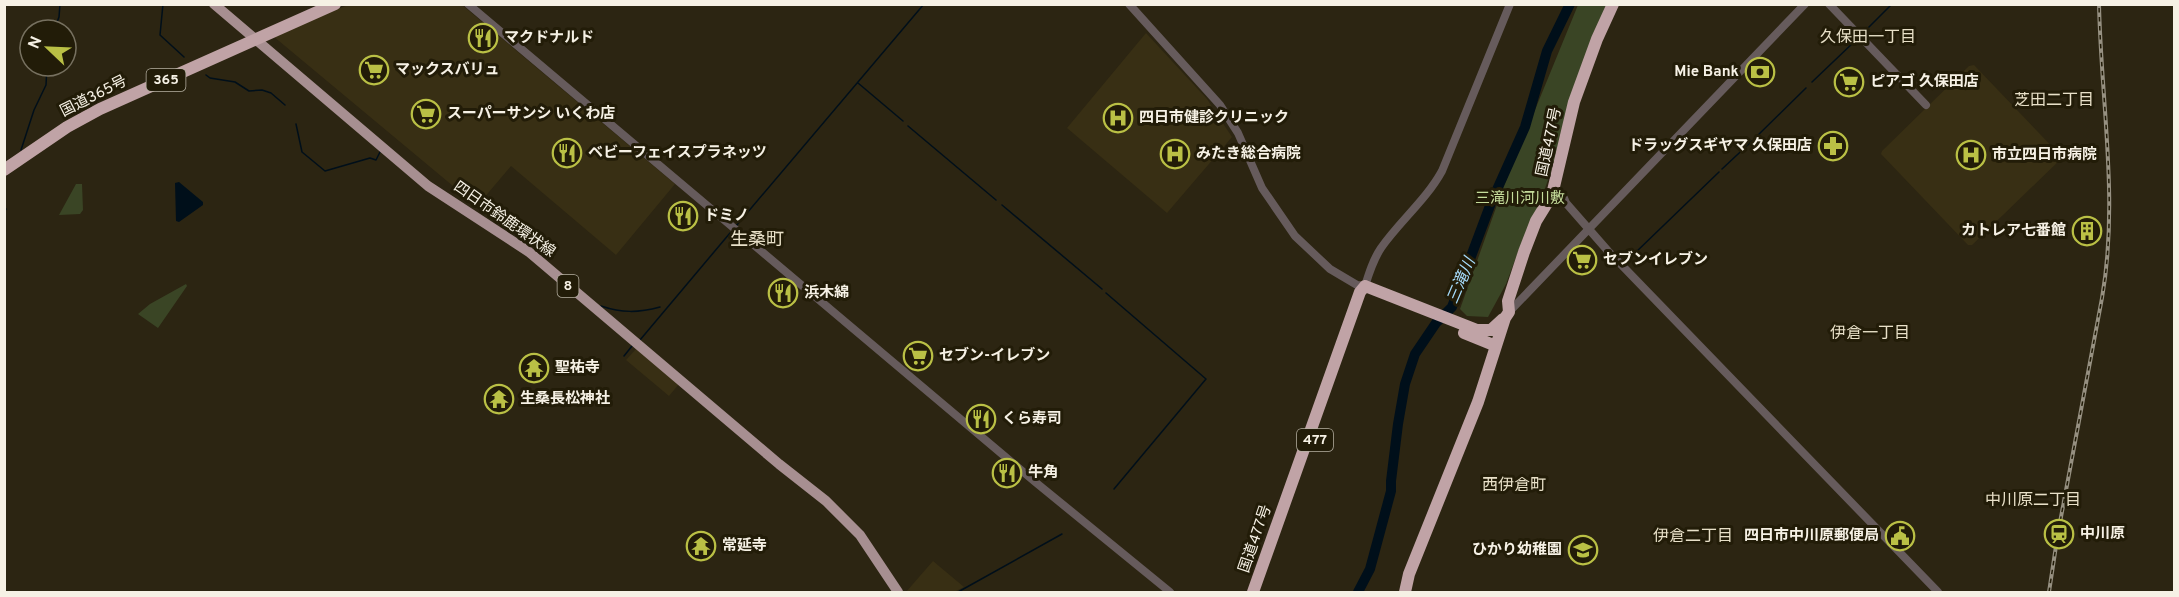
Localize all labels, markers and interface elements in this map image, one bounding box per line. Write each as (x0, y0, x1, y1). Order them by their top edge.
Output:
north arrow (18, 18, 78, 78)
restaurant icon: マクドナルド (467, 22, 499, 54)
district label: 久保田一丁目 (1820, 28, 1916, 48)
place label: マクドナルド (504, 29, 594, 48)
text: N (25, 34, 47, 52)
supermarket icon: マックスバリュ (358, 54, 390, 86)
bank icon: Mie Bank (1744, 56, 1776, 88)
place label: マックスバリュ (395, 61, 500, 80)
place label: Mie Bank (1674, 63, 1739, 82)
supermarket icon: ピアゴ 久保田店 (1833, 66, 1865, 98)
road number: 365 (146, 69, 186, 91)
street label: 国道365号 (57, 72, 131, 122)
place label: ピアゴ 久保田店 (1870, 73, 1979, 92)
district label: 芝田二丁目 (2014, 91, 2094, 111)
supermarket icon: スーパーサンシ いくわ店 (410, 98, 442, 130)
hospital icon: 四日市健診クリニック (1102, 102, 1134, 134)
place label: スーパーサンシ いくわ店 (447, 105, 615, 124)
street label: 国道477号 (1533, 106, 1567, 178)
place label: 四日市健診クリニック (1139, 109, 1289, 128)
pharmacy icon: ドラッグスギヤマ 久保田店 (1817, 130, 1849, 162)
place label: ドラッグスギヤマ 久保田店 (1628, 136, 1812, 156)
restaurant icon: ベビーフェイスプラネッツ (551, 137, 583, 169)
hospital icon: みたき総合病院 (1159, 138, 1191, 170)
hospital icon: 市立四日市病院 (1955, 139, 1987, 171)
place label: ベビーフェイスプラネッツ (588, 144, 767, 163)
place label: みたき総合病院 (1196, 144, 1301, 164)
place label: 市立四日市病院 (1992, 146, 2097, 165)
street label: 四日市鈴鹿環状線 (449, 177, 559, 262)
park label: 三滝川河川敷 (1475, 189, 1565, 209)
restaurant icon: ドミノ (667, 200, 699, 232)
place label: ドミノ (704, 207, 749, 226)
building icon: カトレア七番館 (2071, 215, 2103, 247)
place label: カトレア七番館 (1961, 222, 2066, 241)
district label: 生桑町 (730, 229, 784, 252)
supermarket icon: セブンイレブン (1566, 244, 1598, 276)
place label: セブンイレブン (1603, 250, 1708, 270)
water label: 三滝川 (1443, 253, 1481, 307)
road number: 8 (558, 275, 578, 297)
restaurant icon: 浜木綿 (767, 277, 799, 309)
place label: 浜木綿 (804, 284, 849, 303)
district label: 伊倉一丁目 (1830, 324, 1910, 344)
supermarket icon: セブン-イレブン (902, 340, 934, 372)
place label: セブン-イレブン (939, 346, 1050, 366)
temple icon: 聖祐寺 (518, 352, 550, 384)
place label: 聖祐寺 (555, 359, 600, 378)
temple icon: 生桑長松神社 (483, 383, 515, 415)
place label: 生桑長松神社 (520, 389, 610, 409)
restaurant icon: くら寿司 (965, 403, 997, 435)
place label: くら寿司 (1002, 410, 1062, 429)
road number: 477 (1297, 429, 1333, 451)
restaurant icon: 牛角 (991, 457, 1023, 489)
place label: 牛角 (1028, 464, 1058, 483)
district label: 西伊倉町 (1482, 476, 1546, 496)
district label: 中川原二丁目 (1985, 491, 2081, 511)
street label: 国道477号 (1236, 503, 1276, 575)
station icon: 中川原 (2043, 518, 2075, 550)
public building icon: 四日市中川原郵便局 (1884, 520, 1916, 552)
place label: 中川原 (2080, 525, 2125, 544)
district label: 伊倉二丁目 (1653, 527, 1733, 547)
place label: 四日市中川原郵便局 (1744, 527, 1879, 546)
temple icon: 常延寺 (685, 530, 717, 562)
school or university icon: ひかり幼稚園 (1567, 534, 1599, 566)
place label: 常延寺 (722, 537, 767, 556)
place label: ひかり幼稚園 (1472, 541, 1562, 560)

